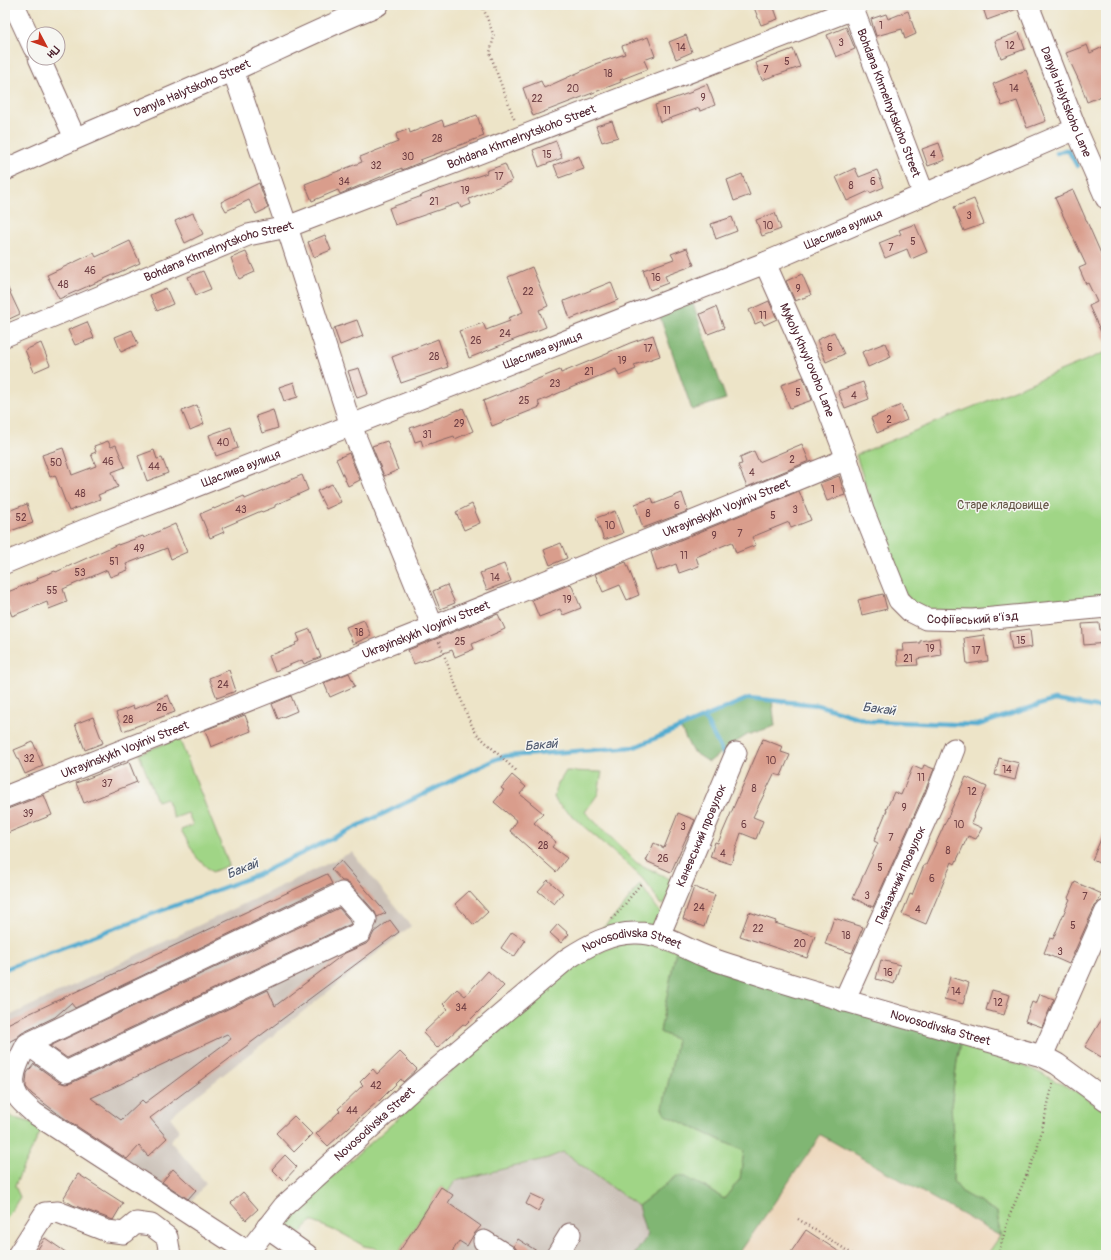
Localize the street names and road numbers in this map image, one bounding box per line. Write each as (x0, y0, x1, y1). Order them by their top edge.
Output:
street label: Bohdana Khmelnytskoho Street (853, 27, 924, 180)
street label: Danyla Halytskoho Lane (1037, 45, 1094, 160)
street label: Danyla Halytskoho Street (132, 56, 253, 121)
street label: Bohdana Khmelnytskoho Street (445, 102, 598, 173)
street label: Щаслива вулиця (802, 206, 885, 253)
street label: Bohdana Khmelnytskoho Street (142, 218, 296, 285)
street label: Mykoly Khvyl'ovoho Lane (776, 301, 838, 419)
street label: Щаслива вулиця (501, 328, 585, 373)
street label: Щаслива вулиця (199, 447, 283, 491)
street label: Ukrayinskykh Voyiniv Street (661, 476, 792, 541)
street label: Ukrayinskykh Voyiniv Street (360, 598, 492, 662)
street label: Софіївський в'їзд (927, 609, 1020, 628)
street label: Ukrayinskykh Voyiniv Street (59, 718, 191, 782)
street label: Каневський провулок (673, 782, 730, 889)
street label: Пейзажний провулок (872, 824, 929, 927)
street label: Novosodivska Street (580, 926, 684, 956)
street label: Novosodivska Street (888, 1007, 992, 1049)
street label: Novosodivska Street (331, 1084, 418, 1165)

